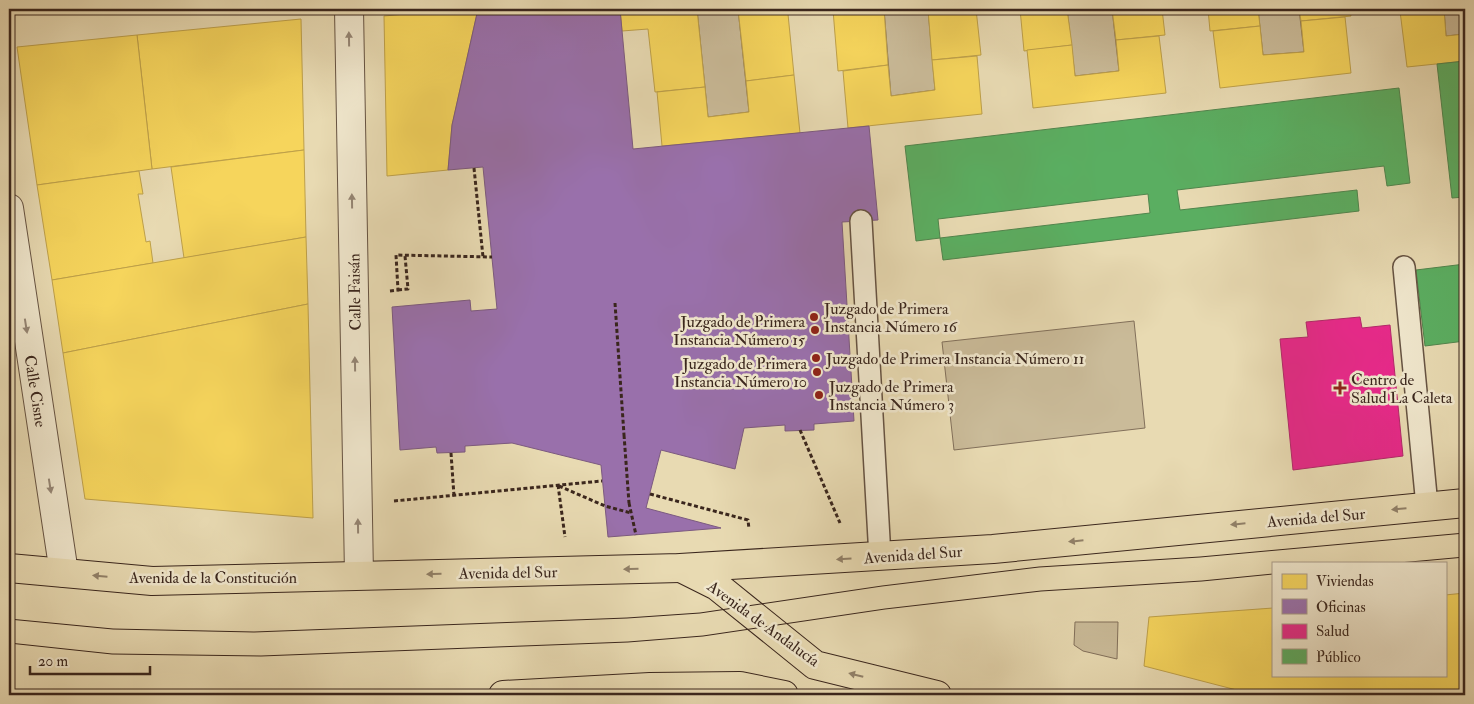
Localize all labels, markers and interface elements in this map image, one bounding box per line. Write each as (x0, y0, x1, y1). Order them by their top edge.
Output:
one-way arrow (345, 31, 353, 47)
one-way arrow (348, 193, 356, 209)
street label: Calle Faisán (344, 253, 366, 331)
place label: Juzgado de Primera Instancia Número 16 (823, 299, 958, 337)
marker: Juzgado de Primera Instancia Número 16 (808, 311, 820, 323)
place label: Juzgado de Primera Instancia Número 15 (673, 312, 805, 350)
one-way arrow (23, 318, 31, 334)
marker: Juzgado de Primera Instancia Número 15 (809, 324, 821, 336)
place label: Juzgado de Primera Instancia Número 11 (825, 349, 1084, 370)
marker: Juzgado de Primera Instancia Número 11 (810, 352, 822, 364)
street label: Calle Cisne (19, 354, 51, 429)
place label: Juzgado de Primera Instancia Número 10 (674, 354, 807, 392)
one-way arrow (351, 356, 359, 372)
marker: Juzgado de Primera Instancia Número 10 (811, 366, 823, 378)
place label: Centro de Salud La Caleta (1351, 370, 1453, 408)
place label: Juzgado de Primera Instancia Número 3 (828, 377, 954, 415)
marker: Centro de Salud La Caleta (1333, 381, 1347, 395)
marker: Juzgado de Primera Instancia Número 3 (813, 389, 825, 401)
one-way arrow (47, 479, 55, 495)
street label: Avenida del Sur (1265, 504, 1366, 532)
one-way arrow (1391, 505, 1407, 513)
one-way arrow (354, 518, 362, 534)
one-way arrow (1229, 520, 1245, 528)
one-way arrow (1068, 537, 1084, 545)
street label: Avenida del Sur (862, 542, 963, 568)
one-way arrow (836, 555, 852, 563)
street label: Avenida del Sur (458, 562, 558, 584)
legend (1272, 562, 1446, 676)
one-way arrow (623, 566, 639, 574)
street label: Avenida de la Constitución (128, 568, 297, 588)
one-way arrow (425, 570, 441, 578)
one-way arrow (92, 572, 108, 580)
text: Viviendas (1316, 572, 1374, 591)
street label: Avenida de Andalucía (703, 576, 824, 671)
text: Oficinas (1316, 598, 1366, 617)
text: Salud (1316, 622, 1350, 641)
scale bar (30, 644, 150, 676)
text: Público (1316, 648, 1361, 667)
text: 20 m (38, 652, 68, 671)
one-way arrow (848, 671, 863, 679)

